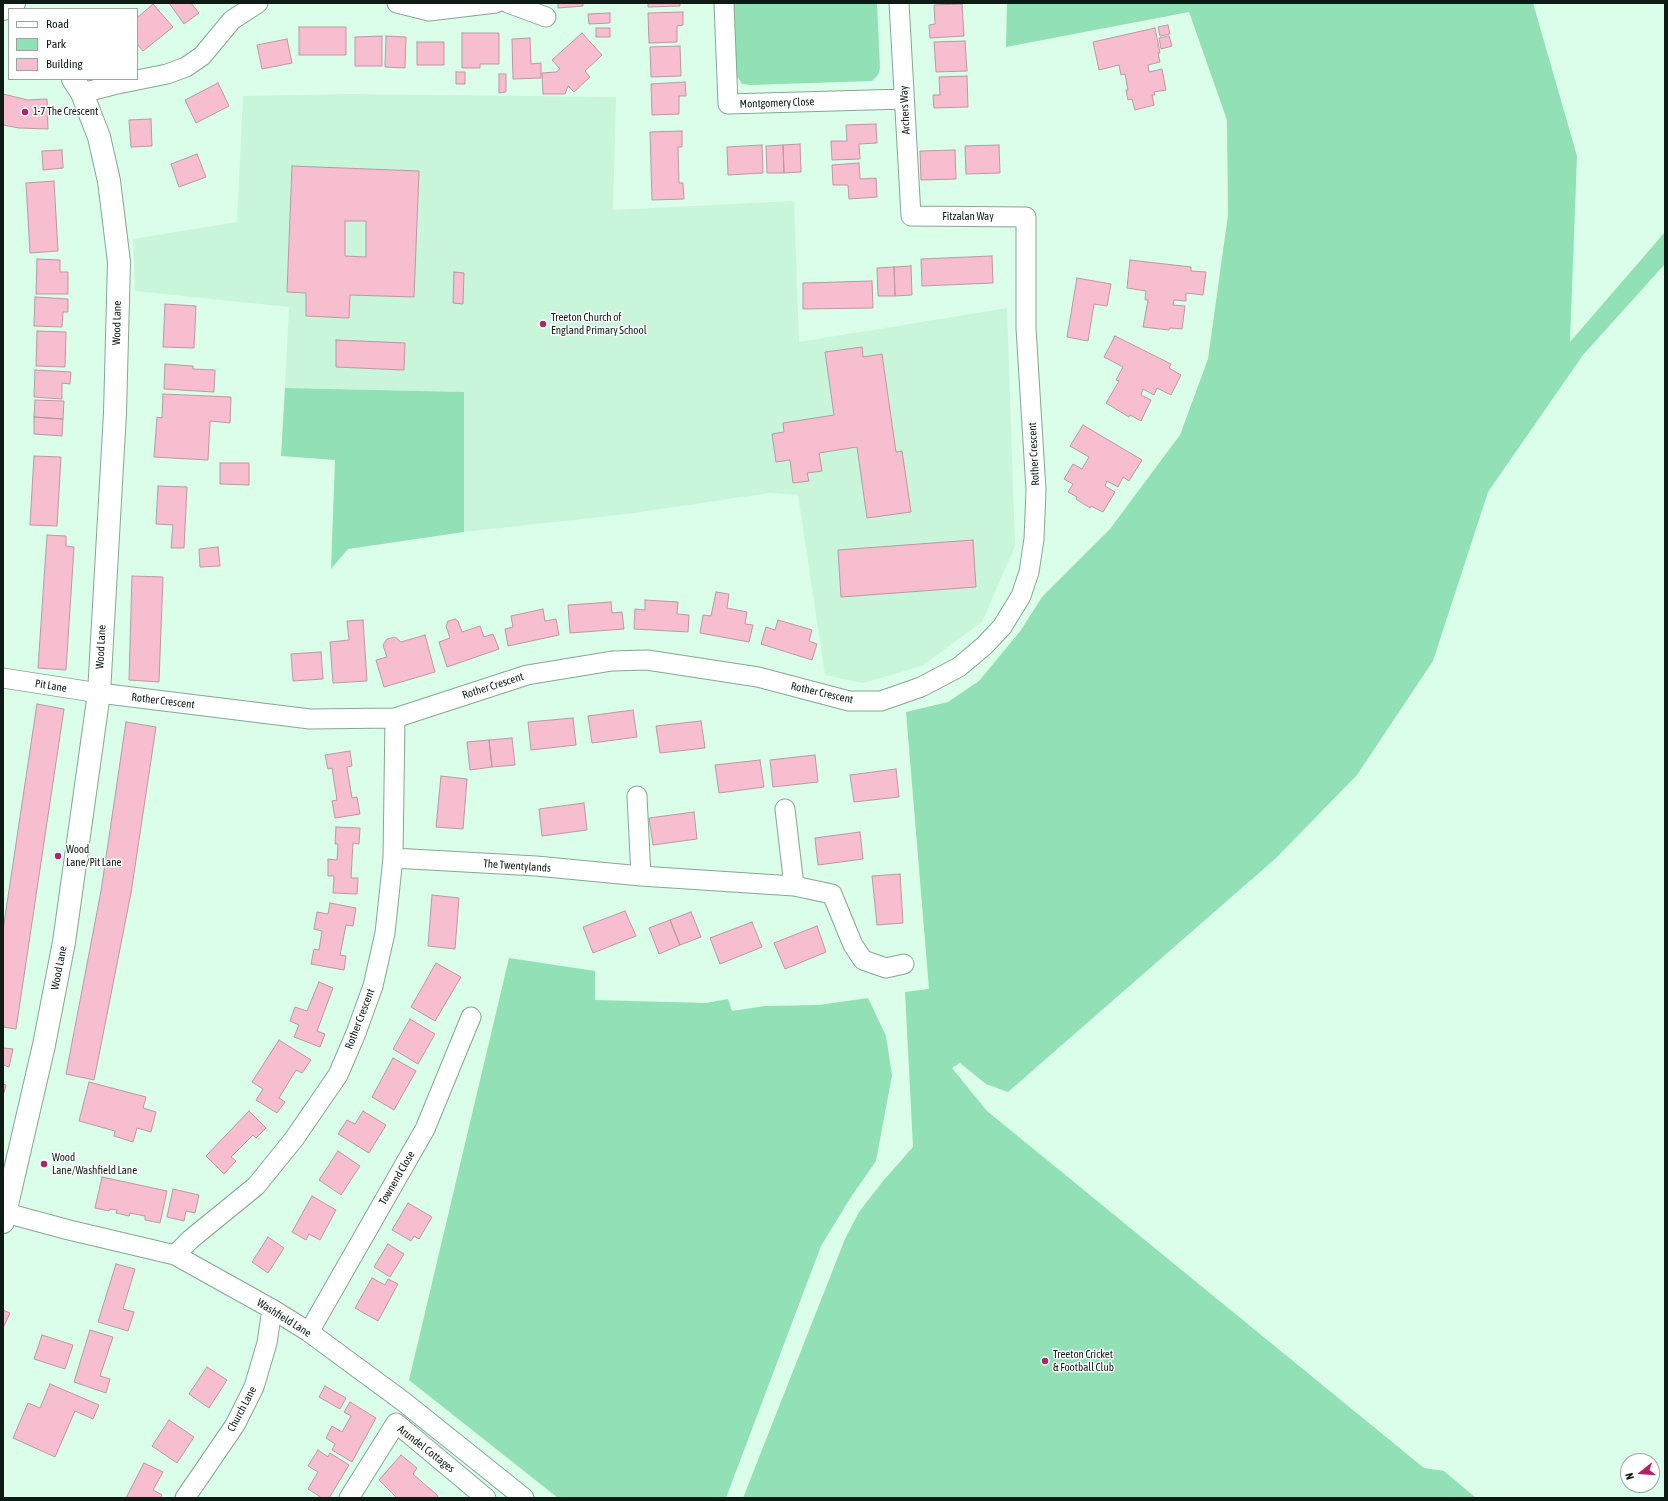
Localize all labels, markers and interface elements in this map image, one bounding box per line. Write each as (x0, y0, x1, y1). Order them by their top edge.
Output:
legend (8, 8, 138, 80)
text: Road (46, 17, 69, 31)
text: Park (46, 37, 66, 51)
text: Building (46, 57, 83, 71)
street label: Archers Way (897, 85, 913, 135)
street label: Montgomery Close (739, 95, 815, 111)
place label: 1-7 The Crescent (33, 105, 98, 119)
marker: 1-7 The Crescent (20, 107, 30, 117)
street label: Fitzalan Way (942, 210, 994, 224)
street label: Wood Lane (110, 301, 124, 345)
place label: Treeton Church of England Primary School (551, 311, 647, 337)
marker: Treeton Church of England Primary School (538, 319, 548, 329)
street label: Rother Crescent (1026, 422, 1042, 486)
street label: Wood Lane (93, 624, 109, 670)
street label: Rother Crescent (461, 670, 525, 702)
street label: Pit Lane (34, 677, 68, 695)
street label: Rother Crescent (790, 679, 854, 707)
street label: Rother Crescent (131, 691, 195, 711)
place label: Wood Lane/Pit Lane (66, 843, 121, 869)
marker: Wood Lane/Pit Lane (53, 851, 63, 861)
street label: The Twentylands (483, 857, 551, 875)
street label: Wood Lane (48, 945, 70, 991)
street label: Rother Crescent (342, 987, 378, 1051)
street label: Townend Close (376, 1149, 418, 1207)
place label: Wood Lane/Washfield Lane (52, 1151, 137, 1177)
marker: Wood Lane/Washfield Lane (39, 1159, 49, 1169)
street label: Washfield Lane (254, 1296, 314, 1340)
place label: Treeton Cricket & Football Club (1053, 1348, 1114, 1374)
marker: Treeton Cricket & Football Club (1040, 1356, 1050, 1366)
street label: Church Lane (225, 1384, 259, 1434)
street label: Arundel Cottages (395, 1423, 457, 1475)
north arrow (1620, 1453, 1660, 1493)
text: N (1623, 1471, 1636, 1481)

